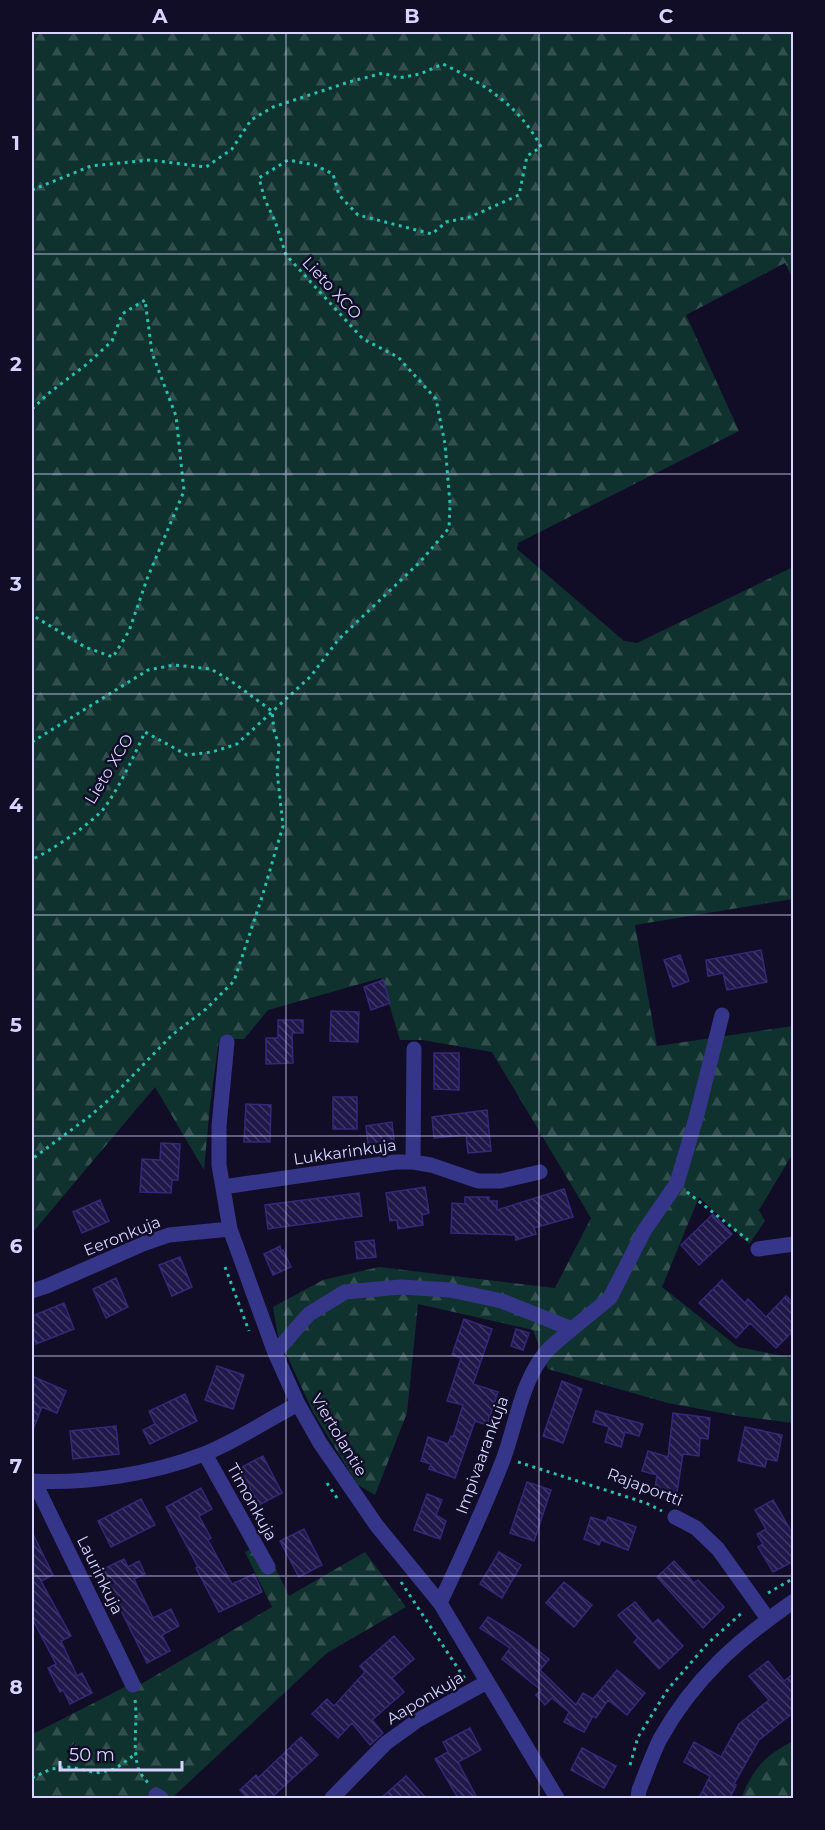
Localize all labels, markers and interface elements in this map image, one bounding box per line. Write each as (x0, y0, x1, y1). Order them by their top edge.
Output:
text: A (151, 4, 168, 28)
text: B (404, 4, 420, 28)
text: C (659, 4, 674, 28)
text: 1 (12, 131, 20, 155)
street label: Lieto XCO (298, 253, 366, 323)
text: 2 (10, 352, 22, 376)
text: 3 (9, 572, 22, 596)
street label: Lieto XCO (81, 731, 137, 807)
text: 4 (9, 793, 23, 817)
text: 5 (10, 1013, 22, 1037)
street label: Lukkarinkuja (292, 1135, 398, 1169)
street label: Eeronkuja (81, 1212, 163, 1260)
text: 6 (10, 1234, 23, 1258)
street label: Viertolantie (307, 1390, 371, 1480)
street label: Impivaarankuja (452, 1393, 512, 1517)
text: 7 (10, 1454, 22, 1478)
street label: Timonkuja (223, 1460, 281, 1544)
street label: Rajaportti (605, 1464, 685, 1510)
street label: Laurinkuja (73, 1533, 127, 1617)
street label: Aaponkuja (383, 1668, 467, 1728)
text: 8 (9, 1675, 23, 1699)
scale bar (60, 1734, 182, 1772)
text: 50 m (69, 1744, 115, 1766)

